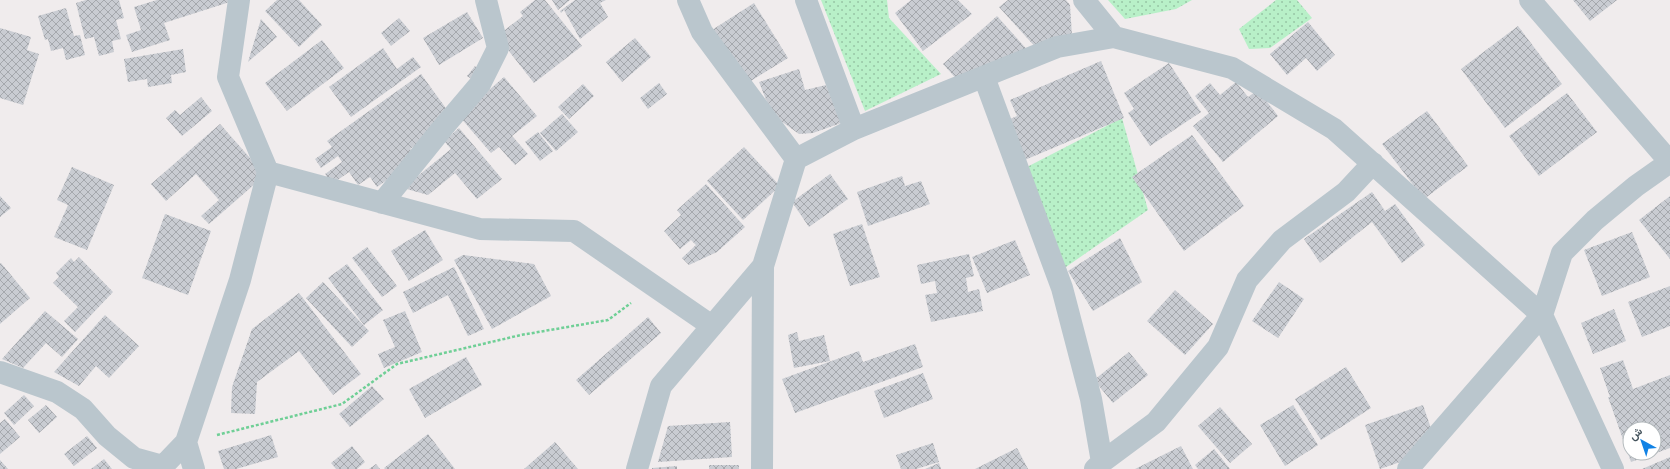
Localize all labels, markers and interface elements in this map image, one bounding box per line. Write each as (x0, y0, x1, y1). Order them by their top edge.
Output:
north arrow (1622, 421, 1662, 461)
text: ش (1625, 423, 1645, 443)

